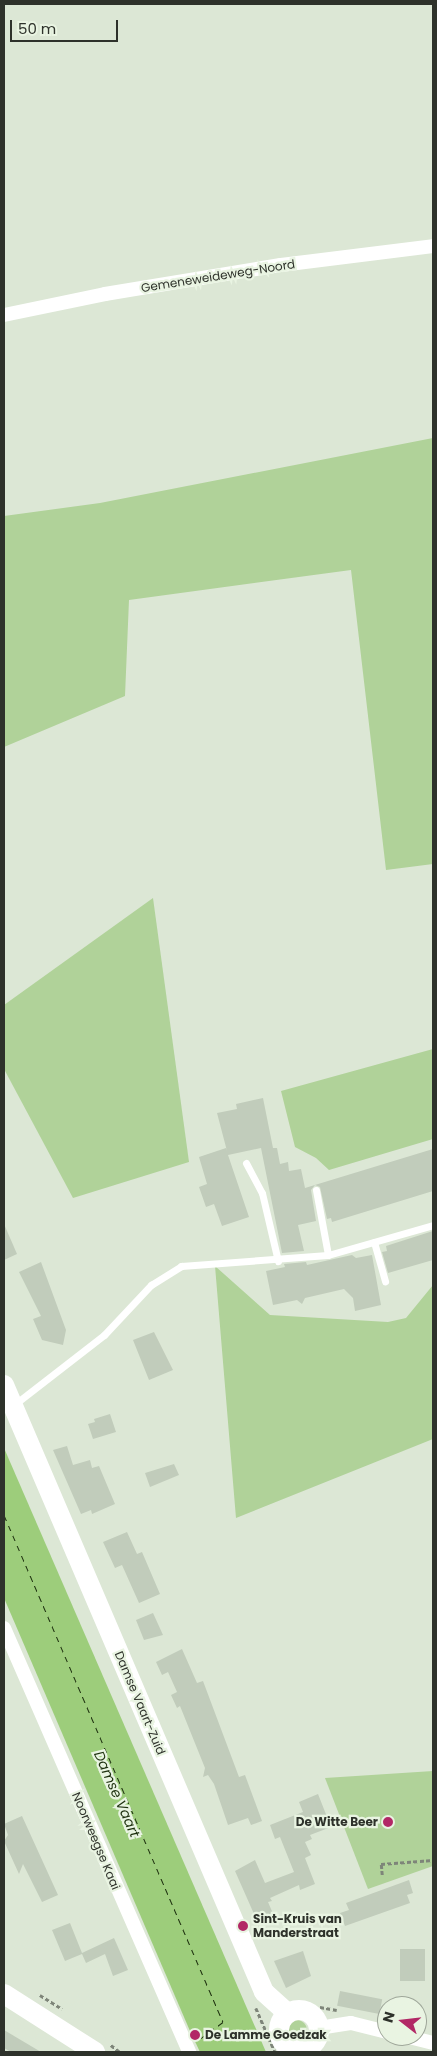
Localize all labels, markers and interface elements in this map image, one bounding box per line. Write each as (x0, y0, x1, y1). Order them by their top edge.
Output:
scale bar (12, 10, 120, 42)
text: 50 m (18, 18, 56, 39)
street label: Gemeneweideweg-Noord (140, 257, 296, 295)
street label: Damse Vaart-Zuid (112, 1649, 168, 1757)
water label: Damse Vaart (90, 1748, 144, 1840)
street label: Noorweegse Kaai (69, 1790, 123, 1892)
place label: De Witte Beer (296, 1815, 378, 1829)
marker: De Witte Beer (382, 1816, 394, 1828)
place label: Sint-Kruis van Manderstraat (253, 1912, 342, 1940)
marker: Sint-Kruis van Manderstraat (237, 1920, 249, 1932)
north arrow (377, 1996, 427, 2046)
text: N (377, 2009, 400, 2025)
place label: De Lamme Goedzak (205, 2028, 327, 2042)
marker: De Lamme Goedzak (189, 2029, 201, 2041)

